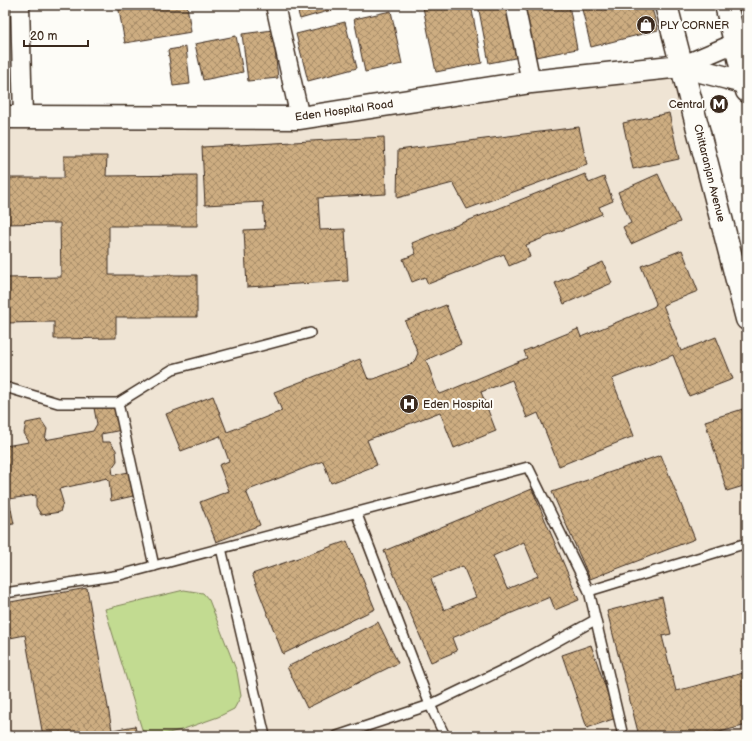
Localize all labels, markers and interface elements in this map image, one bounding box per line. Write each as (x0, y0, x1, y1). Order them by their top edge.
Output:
shop icon: PLY CORNER (635, 14, 657, 36)
place label: PLY CORNER (660, 19, 729, 32)
scale bar (24, 22, 88, 48)
text: 20 m (30, 29, 57, 44)
metro station icon: Central (708, 93, 730, 115)
street label: Eden Hospital Road (294, 97, 394, 124)
place label: Central (669, 98, 705, 111)
street label: Chittaranjan Avenue (691, 123, 728, 224)
hospital icon: Eden Hospital (398, 393, 420, 415)
place label: Eden Hospital (423, 398, 493, 411)

